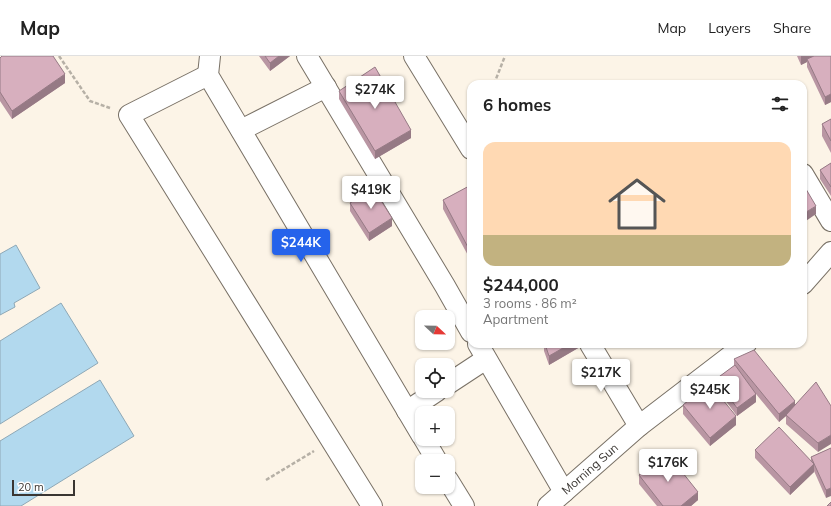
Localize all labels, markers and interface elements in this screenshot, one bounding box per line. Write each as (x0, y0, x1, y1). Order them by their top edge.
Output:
text: Map (20, 16, 60, 40)
text: Map (657, 19, 686, 37)
text: Layers (708, 19, 751, 37)
text: Share (773, 19, 811, 37)
pin: $274K (347, 76, 403, 110)
text: $274K (355, 81, 395, 97)
icon: filters (769, 93, 791, 115)
text: 6 homes (483, 94, 551, 115)
icon: home (601, 168, 673, 240)
pin: $419K (343, 176, 399, 210)
text: $419K (351, 181, 391, 197)
pin: $244K (273, 229, 329, 263)
text: $244K (281, 234, 321, 250)
text: $244,000 (483, 274, 559, 295)
text: 3 rooms · 86 m² (483, 295, 577, 311)
north arrow (415, 310, 455, 350)
map controls (415, 310, 455, 494)
text: Apartment (483, 311, 548, 327)
button: locate (415, 358, 455, 398)
pin: $217K (573, 359, 629, 393)
text: $217K (581, 364, 621, 380)
pin: $245K (682, 376, 738, 410)
text: $245K (690, 381, 730, 397)
button: + (415, 406, 455, 446)
street label: Morning Sun (558, 440, 621, 498)
pin: $176K (640, 449, 696, 483)
button: − (415, 454, 455, 494)
text: $176K (648, 454, 688, 470)
scale bar (12, 478, 75, 497)
text: 20 m (18, 480, 44, 494)

